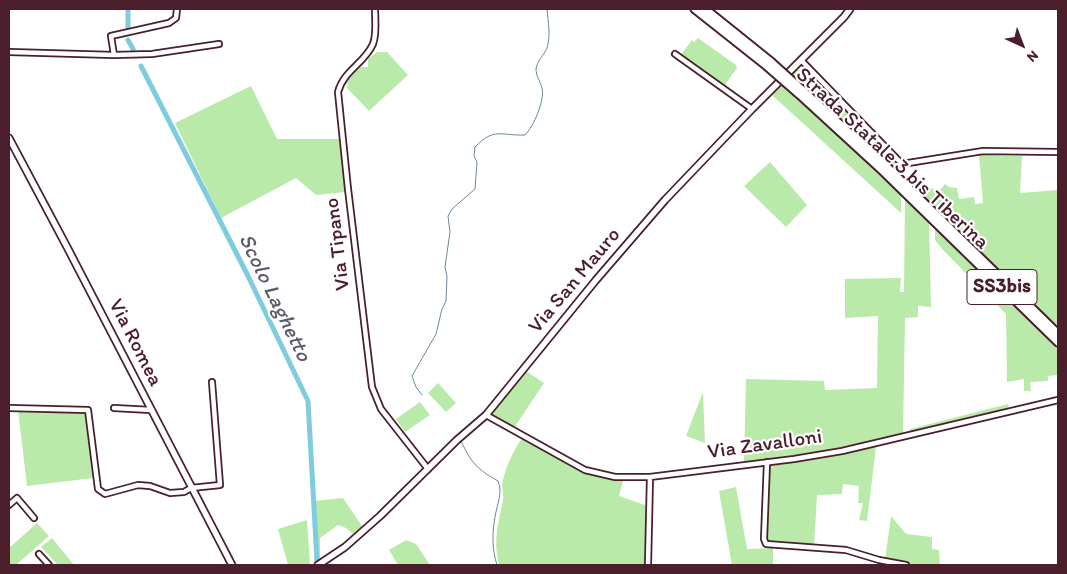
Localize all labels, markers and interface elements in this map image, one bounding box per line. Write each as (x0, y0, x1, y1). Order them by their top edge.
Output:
north arrow (997, 20, 1047, 70)
text: N (1023, 47, 1042, 66)
street label: Strada Statale 3 bis Tiberina (790, 63, 994, 255)
street label: Via Tipano (320, 196, 356, 292)
street label: Via San Mauro (524, 223, 626, 339)
water label: Scolo Laghetto (232, 230, 316, 366)
road number: SS3bis (967, 270, 1037, 304)
street label: Via Romea (102, 295, 168, 391)
street label: Via Zavalloni (706, 424, 824, 466)

